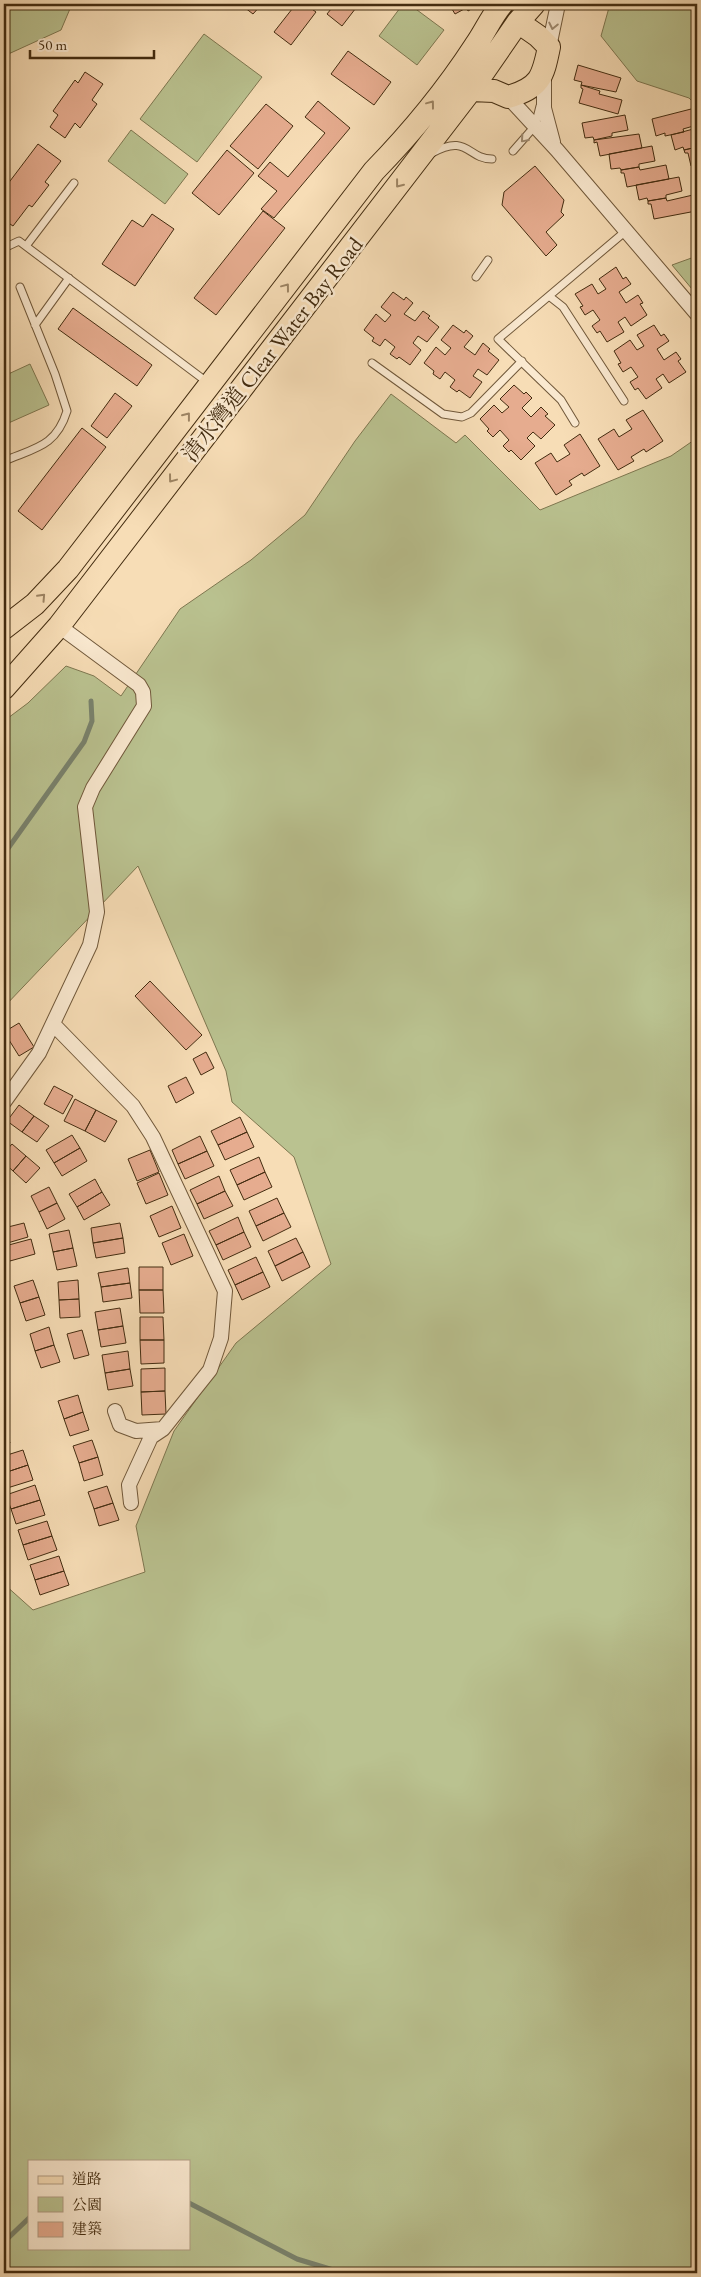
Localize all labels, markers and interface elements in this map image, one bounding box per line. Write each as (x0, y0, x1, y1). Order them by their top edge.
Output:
one-way arrow (548, 21, 559, 30)
scale bar (30, 28, 154, 60)
text: 50 m (38, 35, 67, 54)
one-way arrow (425, 101, 434, 110)
one-way arrow (521, 133, 530, 142)
one-way arrow (396, 178, 404, 187)
street label: 清水灣道 Clear Water Bay Road (175, 230, 370, 468)
one-way arrow (280, 284, 288, 293)
one-way arrow (181, 412, 190, 422)
one-way arrow (169, 473, 177, 482)
one-way arrow (36, 594, 45, 603)
legend (28, 2160, 190, 2250)
text: 道路 (72, 2169, 102, 2188)
text: 公園 (72, 2195, 102, 2214)
text: 建築 (72, 2219, 102, 2238)

